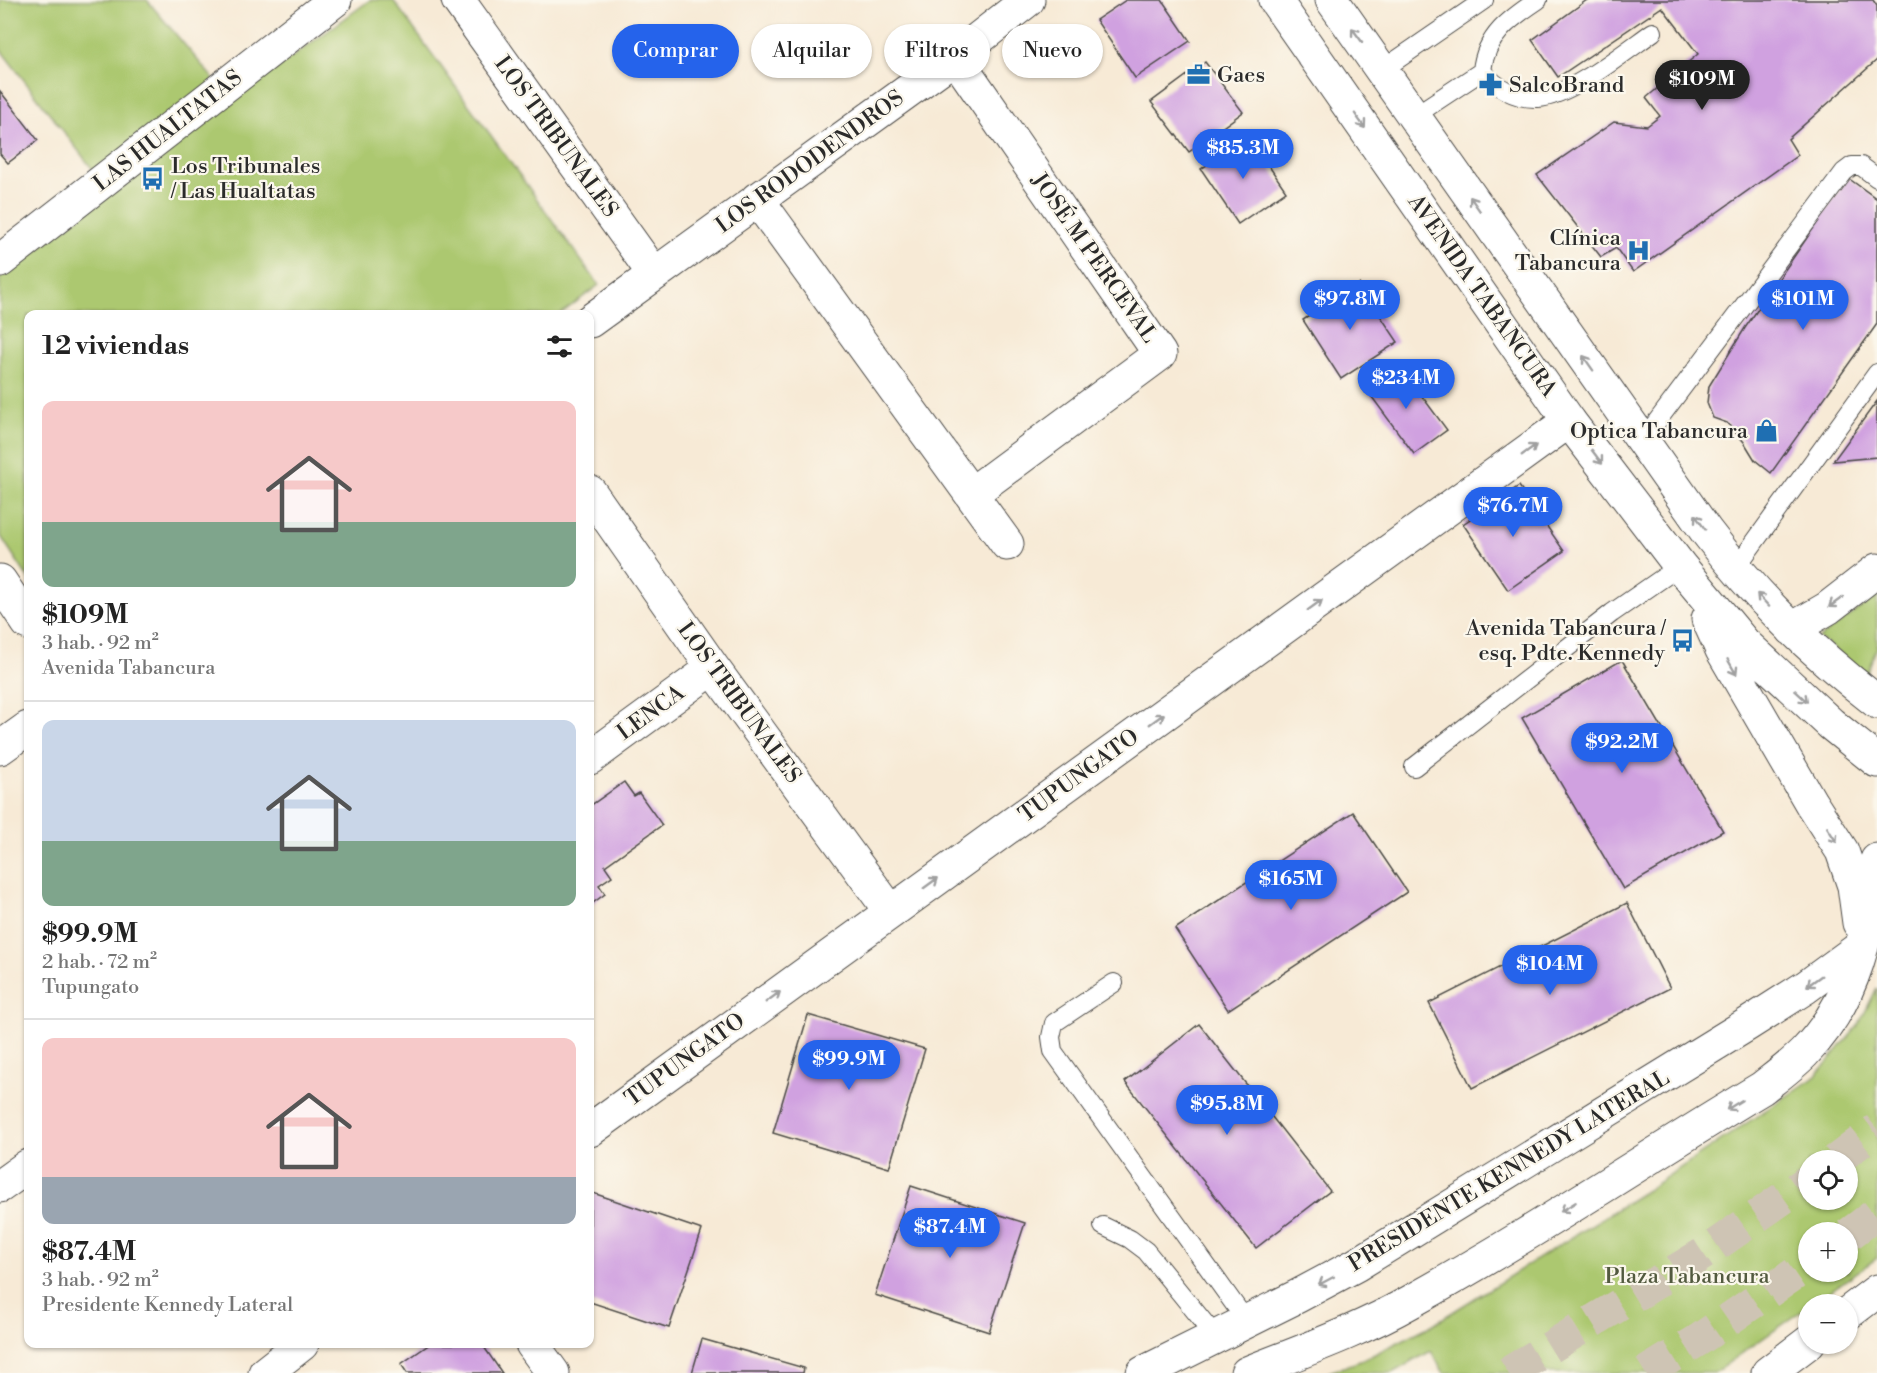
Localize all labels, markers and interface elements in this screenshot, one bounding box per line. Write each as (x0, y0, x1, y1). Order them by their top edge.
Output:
chip: Comprar (612, 24, 739, 78)
chip: Alquilar (751, 24, 872, 78)
chip: Filtros (884, 24, 990, 78)
chip: Nuevo (1002, 24, 1103, 78)
one-way arrow (1351, 27, 1363, 43)
street label: LOS TRIBUNALES (488, 51, 624, 223)
pin: $109M (1660, 60, 1744, 111)
office icon: Gaes (1186, 62, 1212, 88)
place label: Gaes (1217, 62, 1265, 89)
street label: LAS HUALTATAS (88, 65, 248, 197)
text: $109M (1669, 67, 1735, 92)
pharmacy icon: SalcoBrand (1478, 72, 1504, 98)
place label: SalcoBrand (1509, 72, 1625, 99)
street label: LOS RODODENDROS (711, 85, 909, 239)
one-way arrow (1354, 113, 1366, 129)
pin: $85.3M (1194, 129, 1292, 180)
text: $85.3M (1206, 136, 1280, 161)
place label: Los Tribunales / Las Hualtatas (170, 153, 320, 205)
bus stop icon: Los Tribunales / Las Hualtatas (140, 166, 166, 192)
street label: JOSÉ M PERCEVAL (1025, 167, 1164, 348)
street label: AVENIDA TABANCURA (1401, 189, 1563, 403)
one-way arrow (1469, 196, 1481, 212)
place label: Clínica Tabancura (1515, 225, 1622, 277)
hospital icon: Clínica Tabancura (1626, 238, 1652, 264)
pin: $97.8M (1301, 280, 1399, 331)
pin: $101M (1761, 280, 1845, 331)
text: $97.8M (1314, 287, 1386, 312)
text: $101M (1772, 287, 1834, 312)
text: 12 viviendas (42, 330, 189, 362)
icon: filters (543, 330, 576, 363)
one-way arrow (1582, 355, 1594, 371)
pin: $234M (1364, 359, 1448, 410)
text: $234M (1372, 366, 1440, 391)
place label: Optica Tabancura (1570, 418, 1749, 445)
shop icon: Optica Tabancura (1753, 418, 1779, 444)
icon: home (255, 440, 363, 548)
one-way arrow (1521, 443, 1537, 456)
one-way arrow (1591, 449, 1603, 465)
pin: $76.7M (1464, 487, 1562, 538)
text: $76.7M (1477, 494, 1549, 519)
one-way arrow (1694, 514, 1706, 531)
one-way arrow (1756, 592, 1770, 607)
one-way arrow (1828, 596, 1844, 608)
text: $109M (42, 599, 128, 631)
one-way arrow (1307, 599, 1323, 611)
place label: Avenida Tabancura / esq. Pdte. Kennedy (1465, 615, 1667, 667)
street label: LOS TRIBUNALES (671, 617, 807, 789)
bus stop icon: Avenida Tabancura / esq. Pdte. Kennedy (1670, 628, 1696, 654)
text: 3 hab. · 92 m² (42, 631, 159, 656)
text: Avenida Tabancura (42, 656, 215, 681)
one-way arrow (1727, 658, 1739, 675)
street label: LENCA (612, 679, 691, 746)
one-way arrow (1793, 689, 1808, 703)
one-way arrow (1149, 713, 1165, 725)
street label: TUPUNGATO (1014, 723, 1144, 829)
pin: $92.2M (1573, 723, 1671, 774)
text: $92.2M (1585, 730, 1659, 755)
icon: home (255, 759, 363, 867)
one-way arrow (1826, 826, 1838, 843)
pin: $165M (1249, 860, 1333, 911)
text: $165M (1259, 867, 1323, 892)
one-way arrow (923, 877, 939, 889)
text: $99.9M (42, 918, 138, 950)
pin: $104M (1508, 945, 1592, 996)
text: 2 hab. · 72 m² (42, 950, 157, 975)
text: $104M (1516, 952, 1584, 977)
text: Tupungato (42, 975, 139, 1000)
one-way arrow (1807, 975, 1823, 987)
one-way arrow (765, 991, 781, 1003)
street label: TUPUNGATO (620, 1007, 750, 1113)
pin: $99.9M (800, 1040, 898, 1091)
text: $99.9M (812, 1047, 886, 1072)
street label: PRESIDENTE KENNEDY LATERAL (1344, 1064, 1674, 1278)
icon: home (255, 1077, 363, 1185)
pin: $95.8M (1178, 1085, 1276, 1136)
text: $95.8M (1190, 1092, 1264, 1117)
one-way arrow (1726, 1099, 1743, 1111)
map controls (1798, 1150, 1858, 1354)
button: locate (1798, 1150, 1858, 1210)
one-way arrow (1560, 1202, 1577, 1214)
pin: $87.4M (901, 1208, 999, 1259)
text: $87.4M (914, 1215, 986, 1240)
button: + (1798, 1222, 1858, 1282)
text: $87.4M (42, 1236, 136, 1268)
park label: Plaza Tabancura (1604, 1263, 1770, 1290)
text: 3 hab. · 92 m² (42, 1268, 159, 1293)
one-way arrow (1318, 1276, 1336, 1287)
text: Presidente Kennedy Lateral (42, 1293, 293, 1318)
button: − (1798, 1294, 1858, 1354)

